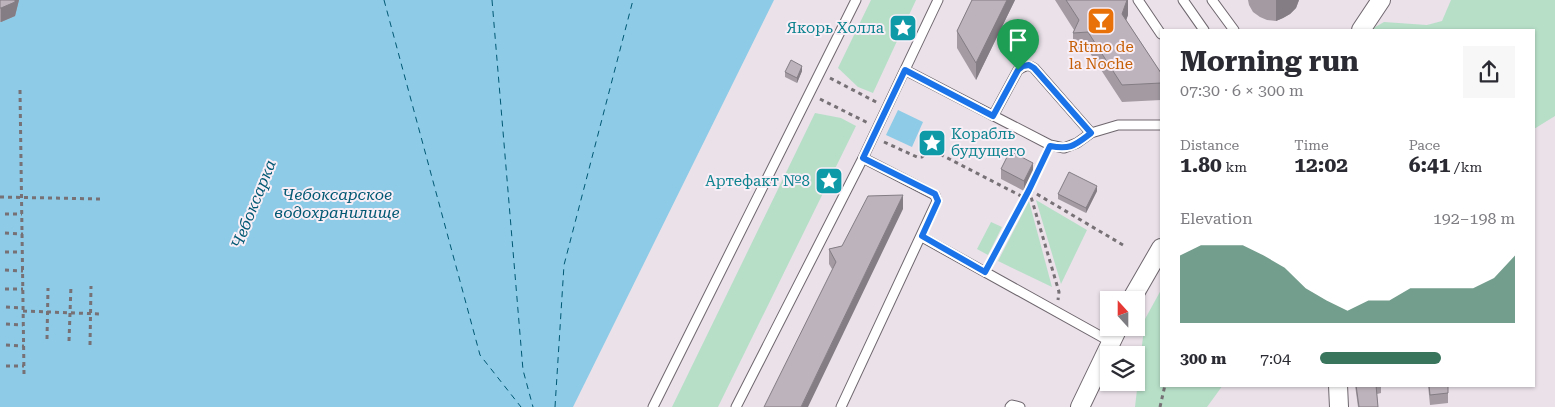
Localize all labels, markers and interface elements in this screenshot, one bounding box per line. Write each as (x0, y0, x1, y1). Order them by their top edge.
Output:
bar icon: Ritmo de la Noche (1086, 6, 1116, 36)
place icon: Якорь Холла (888, 13, 918, 43)
place label: Якорь Холла (787, 19, 884, 37)
pin (997, 19, 1039, 70)
icon: arrive (1004, 26, 1032, 54)
place label: Ritmo de la Noche (1068, 38, 1134, 73)
text: Morning run (1180, 45, 1359, 78)
button: share (1463, 46, 1515, 98)
text: 07:30 · 6 × 300 m (1180, 81, 1304, 100)
place label: Корабль будущего (951, 125, 1025, 160)
place icon: Корабль будущего (917, 128, 947, 158)
text: Distance (1180, 137, 1239, 153)
text: Time (1294, 137, 1329, 153)
text: Pace (1409, 137, 1440, 153)
text: 1.80 (1180, 153, 1222, 177)
text: 12:02 (1294, 153, 1348, 177)
text: 6:41 (1409, 153, 1451, 177)
water label: Чебоксарка (227, 157, 280, 251)
text: km (1222, 159, 1247, 175)
text: /km (1451, 159, 1482, 175)
place icon: Артефакт №8 (814, 166, 844, 196)
place label: Артефакт №8 (705, 172, 810, 190)
water label: Чебоксарское водохранилище (274, 185, 400, 222)
text: Elevation (1180, 209, 1253, 228)
text: 192–198 m (1433, 209, 1515, 228)
north arrow (1100, 291, 1145, 336)
map controls (1100, 291, 1145, 391)
button: layers (1100, 346, 1145, 391)
text: 300 m (1180, 349, 1226, 368)
text: 7:04 (1260, 349, 1291, 368)

